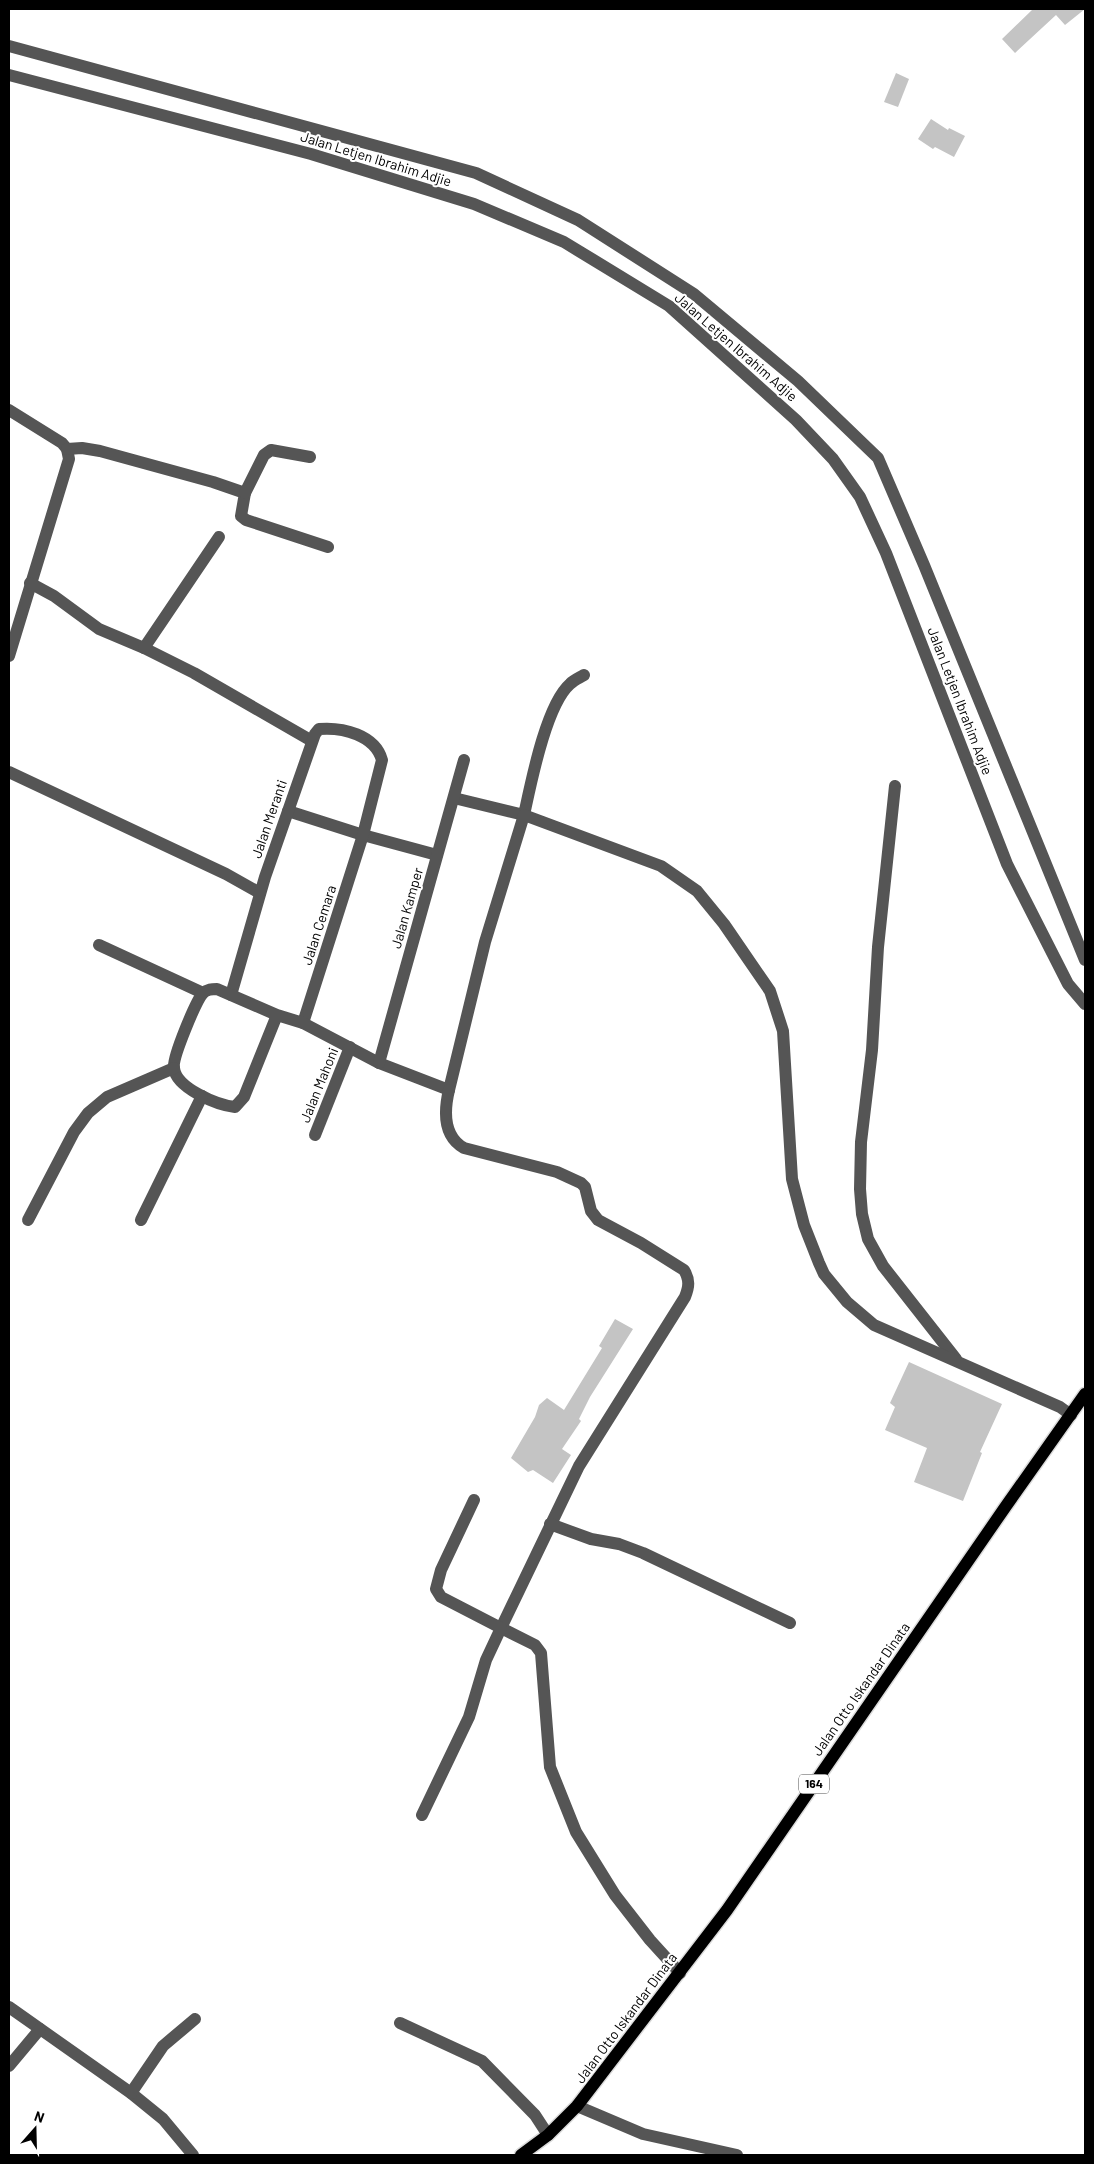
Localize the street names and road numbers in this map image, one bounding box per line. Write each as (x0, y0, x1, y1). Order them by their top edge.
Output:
street label: Jalan Letjen Ibrahim Adjie (299, 127, 454, 190)
street label: Jalan Letjen Ibrahim Adjie (672, 289, 801, 405)
street label: Jalan Letjen Ibrahim Adjie (924, 624, 997, 777)
street label: Jalan Meranti (247, 777, 290, 860)
street label: Jalan Kamper (387, 865, 426, 950)
street label: Jalan Cemara (298, 883, 339, 967)
street label: Jalan Mahoni (296, 1045, 341, 1125)
street label: Jalan Otto Iskandar Dinata (808, 1619, 913, 1759)
road number: 164 (799, 1775, 829, 1794)
street label: Jalan Otto Iskandar Dinata (571, 1949, 680, 2086)

